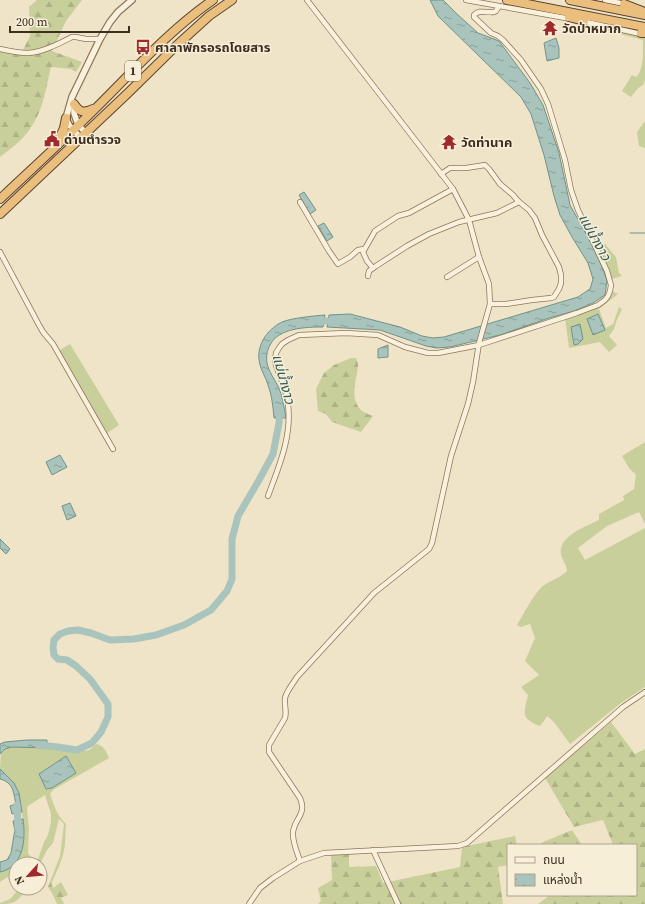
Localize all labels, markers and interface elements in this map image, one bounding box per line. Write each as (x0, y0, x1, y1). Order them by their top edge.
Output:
scale bar (10, 8, 129, 34)
text: 200 m (16, 14, 48, 30)
temple icon: วัดป่าหมาก (541, 19, 559, 37)
place label: วัดป่าหมาก (562, 20, 621, 37)
bus stop icon: ศาลาพักรอรถโดยสาร (134, 38, 152, 56)
place label: ศาลาพักรอรถโดยสาร (155, 39, 271, 56)
road number: 1 (125, 61, 141, 81)
public building icon: ด่านตำรวจ (43, 130, 61, 148)
place label: ด่านตำรวจ (64, 131, 121, 148)
temple icon: วัดท่านาค (440, 133, 458, 151)
place label: วัดท่านาค (461, 134, 512, 151)
water label: แม่น้ำงาว (574, 210, 617, 265)
water label: แม่น้ำงาว (268, 352, 301, 407)
legend (507, 844, 637, 896)
text: ถนน (543, 852, 565, 868)
north arrow (8, 856, 48, 896)
text: แหล่งน้ำ (543, 871, 582, 888)
text: N (11, 873, 28, 887)

